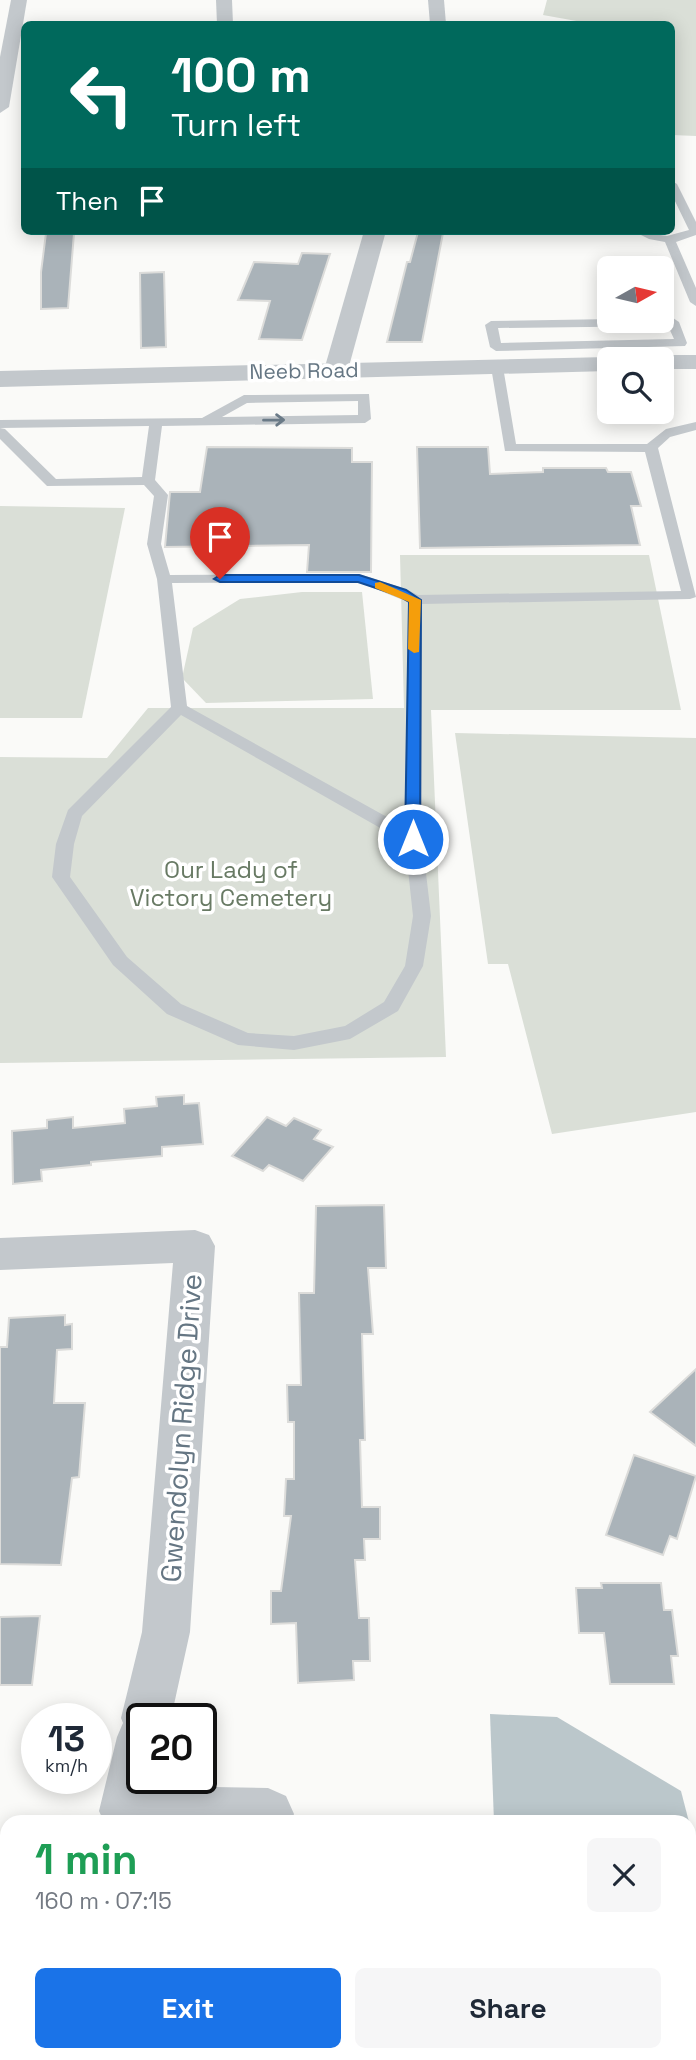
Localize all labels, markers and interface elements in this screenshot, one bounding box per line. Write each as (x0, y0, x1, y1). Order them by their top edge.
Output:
text: 100 m (171, 44, 311, 106)
icon: left (56, 49, 147, 140)
text: Turn left (171, 105, 301, 145)
icon: arrive (133, 182, 171, 220)
text: Then (56, 184, 119, 218)
north arrow (597, 256, 674, 332)
map controls (597, 256, 674, 424)
button: search (597, 347, 674, 424)
street label: Neeb Road (249, 356, 359, 385)
one-way arrow (263, 413, 286, 427)
pin (190, 507, 250, 579)
icon: arrive (201, 518, 239, 556)
position arrow (376, 802, 450, 876)
park label: Our Lady of Victory Cemetery (130, 854, 332, 913)
street label: Gwendolyn Ridge Drive (152, 1272, 210, 1584)
speed limit sign: 20 (126, 1703, 217, 1794)
text: 13 (48, 1717, 85, 1761)
text: km/h (45, 1754, 88, 1777)
text: 1 min (35, 1833, 138, 1886)
button: close (587, 1838, 661, 1912)
text: 160 m · 07:15 (35, 1886, 172, 1916)
button: Exit (35, 1968, 341, 2048)
button: Share (355, 1968, 661, 2048)

